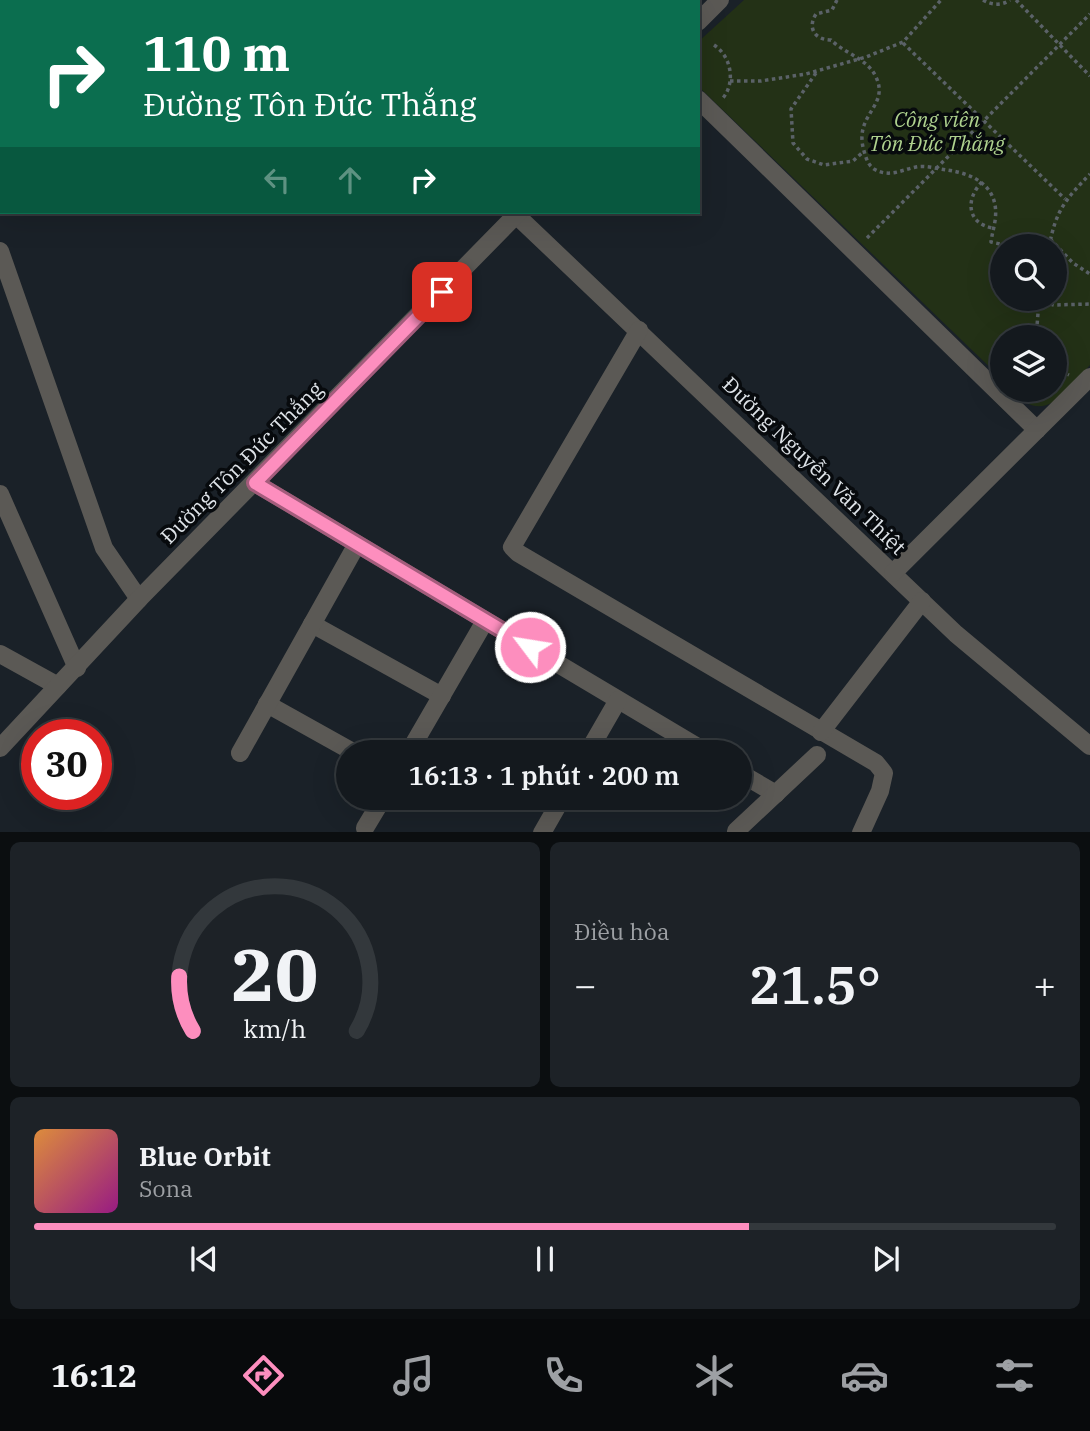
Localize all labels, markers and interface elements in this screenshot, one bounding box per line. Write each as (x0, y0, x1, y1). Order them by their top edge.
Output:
text: 110 m (143, 21, 290, 84)
icon: right (28, 28, 119, 119)
text: Đường Tôn Đức Thắng (143, 83, 477, 125)
park label: Công viên Tôn Đức Thắng (869, 105, 1006, 157)
icon: left (258, 161, 296, 199)
icon: ahead (331, 161, 369, 199)
icon: right (404, 161, 442, 199)
map controls (990, 234, 1067, 402)
button: search (990, 234, 1067, 311)
pin (412, 262, 472, 322)
icon: arrive (423, 273, 461, 311)
button: layers (990, 325, 1067, 402)
street label: Đường Nguyễn Văn Thiệt (717, 370, 912, 560)
street label: Đường Tôn Đức Thắng (154, 375, 329, 550)
position arrow (493, 610, 567, 684)
speed limit sign: 30 (21, 719, 112, 810)
text: 16:13 · 1 phút · 200 m (409, 758, 679, 792)
text: Điều hòa (574, 916, 670, 946)
text: 20 (231, 926, 319, 1021)
text: 21.5° (749, 951, 881, 1018)
text: − (574, 960, 597, 1009)
text: + (1033, 960, 1056, 1009)
text: km/h (243, 1011, 307, 1044)
text: Blue Orbit (139, 1139, 271, 1173)
text: Sona (139, 1173, 193, 1203)
icon: previous (185, 1240, 223, 1278)
icon: pause (526, 1240, 564, 1278)
icon: next (867, 1240, 905, 1278)
icon: directions (239, 1351, 288, 1400)
icon: music (389, 1351, 438, 1400)
icon: phone (539, 1351, 588, 1400)
icon: climate (690, 1351, 739, 1400)
icon: car (840, 1351, 889, 1400)
icon: filters (990, 1351, 1039, 1400)
text: 16:12 (51, 1354, 137, 1396)

